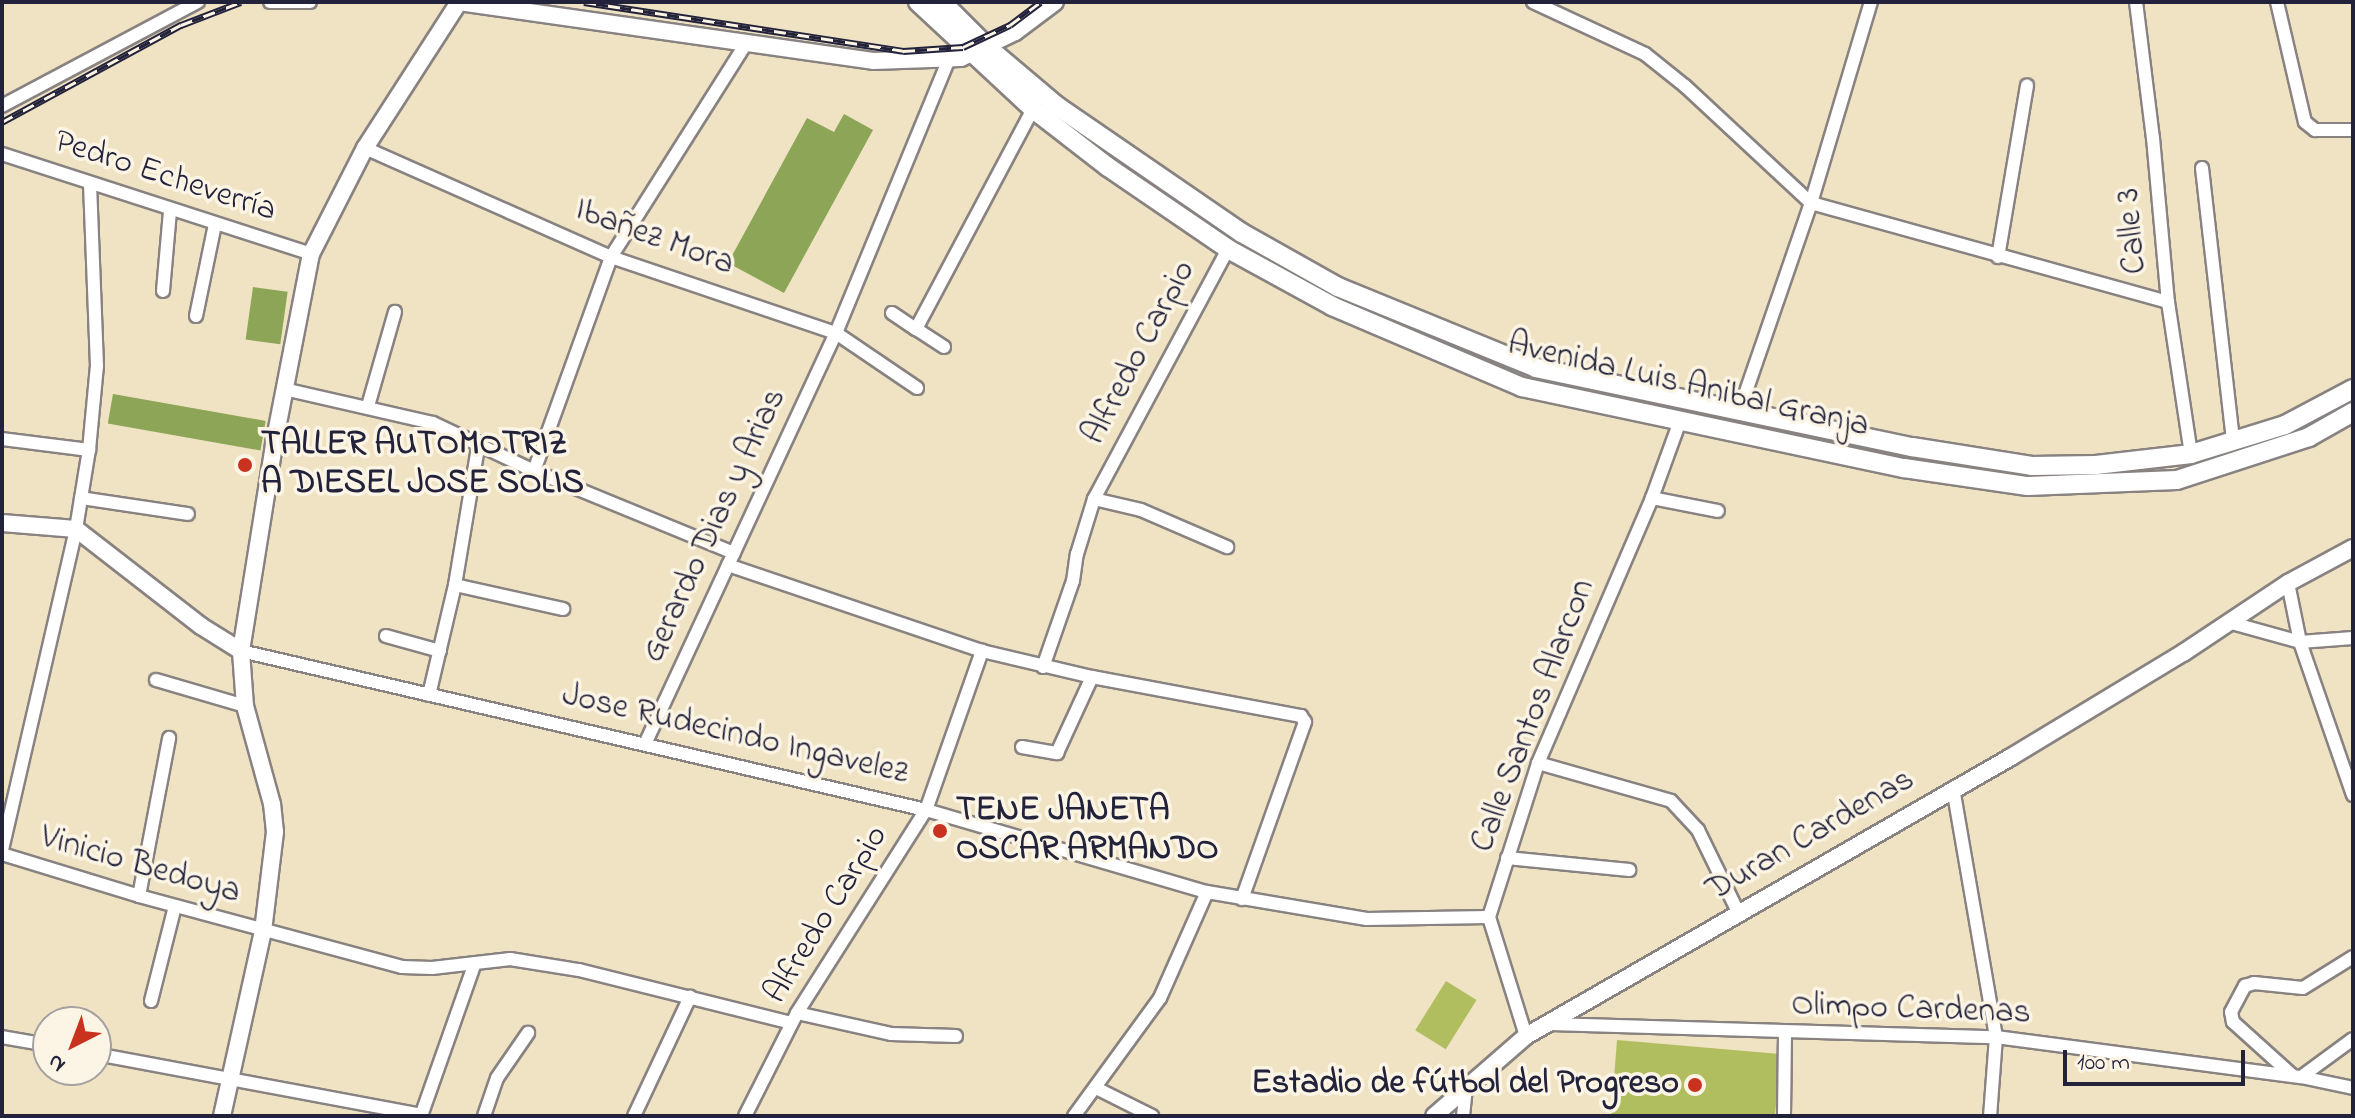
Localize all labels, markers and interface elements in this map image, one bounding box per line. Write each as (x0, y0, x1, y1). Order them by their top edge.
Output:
street label: Pedro Echeverría (49, 122, 281, 232)
street label: Calle 3 (2109, 186, 2157, 276)
street label: Ibañez Mora (569, 190, 739, 286)
street label: Alfredo Carpio (1074, 254, 1206, 452)
street label: Avenida Luis Anibal Granja (1503, 325, 1873, 447)
street label: Gerardo Dias y Arias (634, 383, 796, 669)
place label: TALLER AUTOMOTRIZ A DIESEL JOSE SOLIS (261, 425, 584, 504)
marker: TALLER AUTOMOTRIZ A DIESEL JOSE SOLIS (236, 456, 254, 474)
street label: Calle Santos Alarcon (1463, 574, 1605, 858)
street label: Jose Rudecindo Ingavelez (558, 675, 912, 795)
street label: Duran Cardenas (1700, 760, 1922, 912)
place label: TENE JANETA OSCAR ARMANDO (956, 791, 1219, 870)
street label: Vinicio Bedoya (35, 818, 245, 914)
street label: Alfredo Carpio (756, 818, 898, 1012)
marker: TENE JANETA OSCAR ARMANDO (931, 822, 949, 840)
street label: Olimpo Cardenas (1791, 985, 2031, 1035)
north arrow (32, 1006, 112, 1086)
scale bar (2067, 1034, 2249, 1084)
text: N (41, 1045, 74, 1079)
text: 100 m (2077, 1046, 2130, 1081)
place label: Estadio de fútbol del Progreso (1251, 1065, 1679, 1105)
marker: Estadio de fútbol del Progreso (1686, 1076, 1704, 1094)

